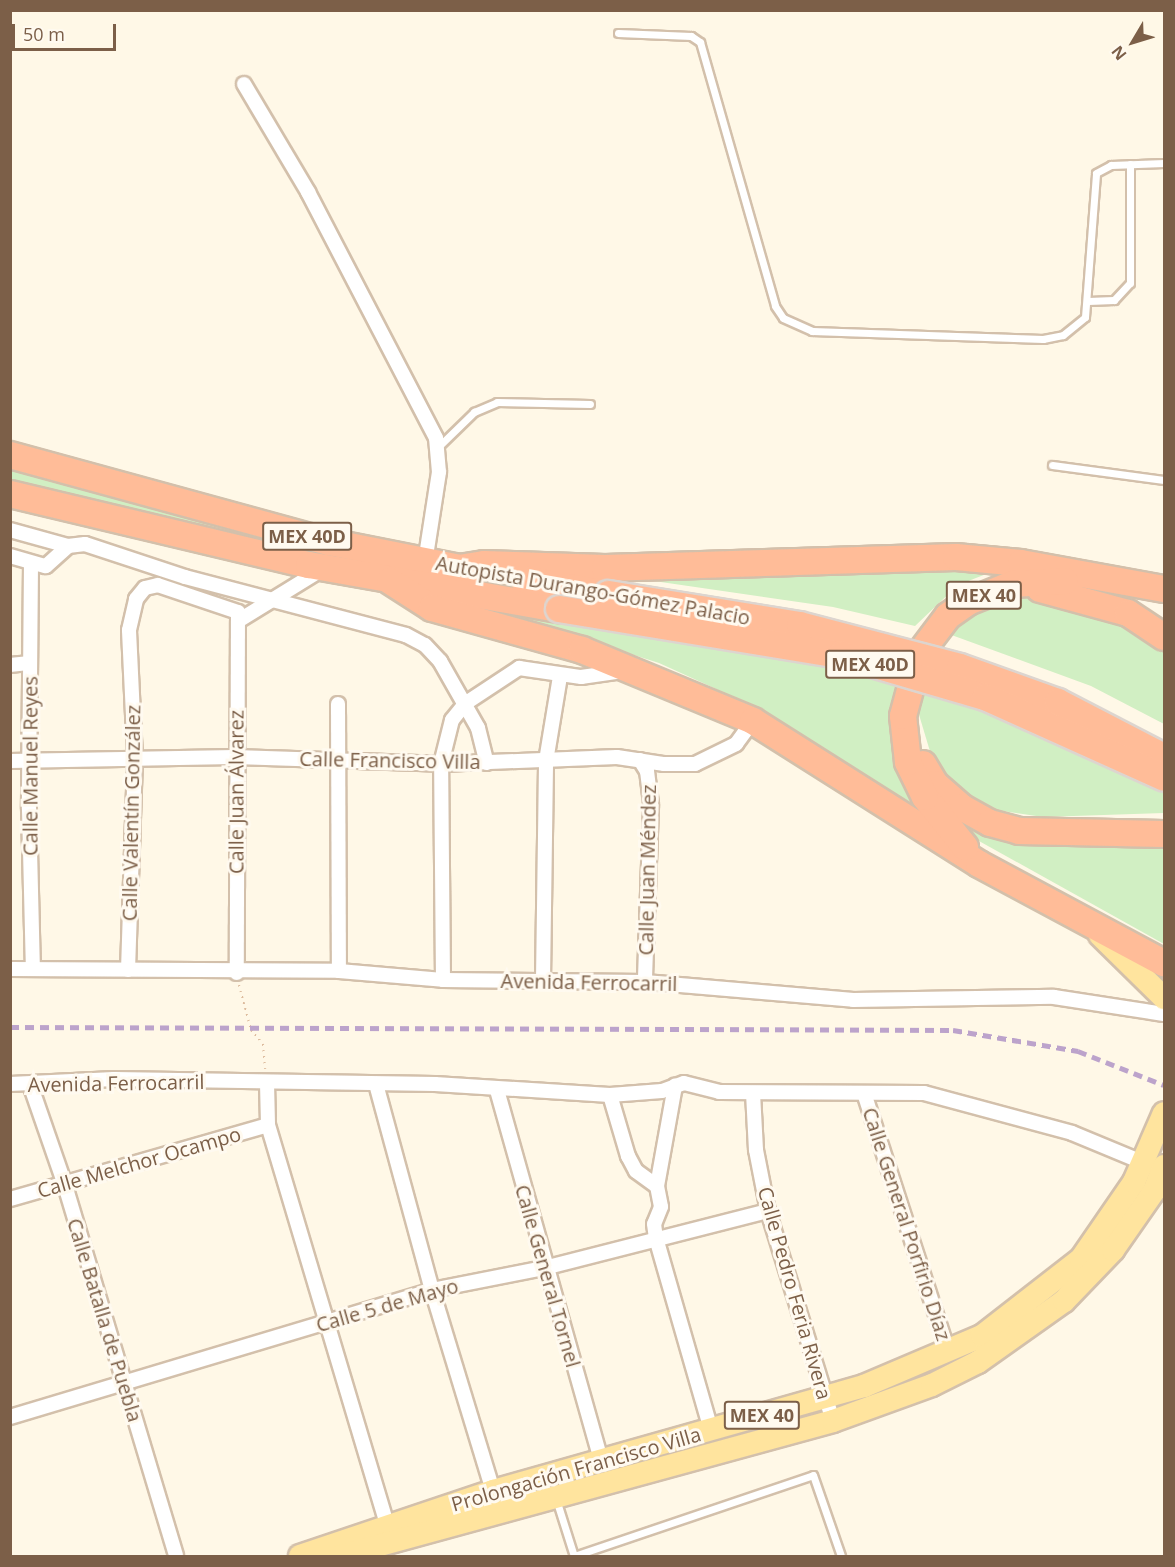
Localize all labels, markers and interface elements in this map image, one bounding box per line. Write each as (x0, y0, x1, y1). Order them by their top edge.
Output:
scale bar (15, 12, 118, 50)
north arrow (1103, 12, 1163, 72)
text: 50 m (23, 22, 65, 46)
text: N (1106, 41, 1131, 65)
road number: MEX 40D (262, 521, 352, 551)
street label: Autopista Durango-Gómez Palacio (434, 550, 752, 630)
road number: MEX 40 (945, 580, 1023, 610)
road number: MEX 40D (825, 649, 915, 679)
street label: Calle Manuel Reyes (18, 676, 42, 856)
street label: Calle Valentín González (117, 705, 145, 921)
street label: Calle Juan Álvarez (224, 710, 248, 874)
street label: Calle Francisco Villa (299, 746, 481, 774)
street label: Calle Juan Méndez (634, 784, 660, 956)
street label: Avenida Ferrocarril (500, 968, 678, 996)
street label: Avenida Ferrocarril (27, 1069, 205, 1097)
street label: Calle General Porfirio Díaz (858, 1104, 956, 1344)
street label: Calle Melchor Ocampo (34, 1121, 244, 1203)
street label: Calle General Tornel (510, 1182, 586, 1370)
street label: Calle Pedro Feria Rivera (753, 1184, 837, 1402)
street label: Calle Batalla de Puebla (63, 1215, 147, 1425)
street label: Calle 5 de Mayo (313, 1273, 461, 1337)
road number: MEX 40 (723, 1400, 801, 1430)
street label: Prolongación Francisco Villa (448, 1422, 704, 1516)

